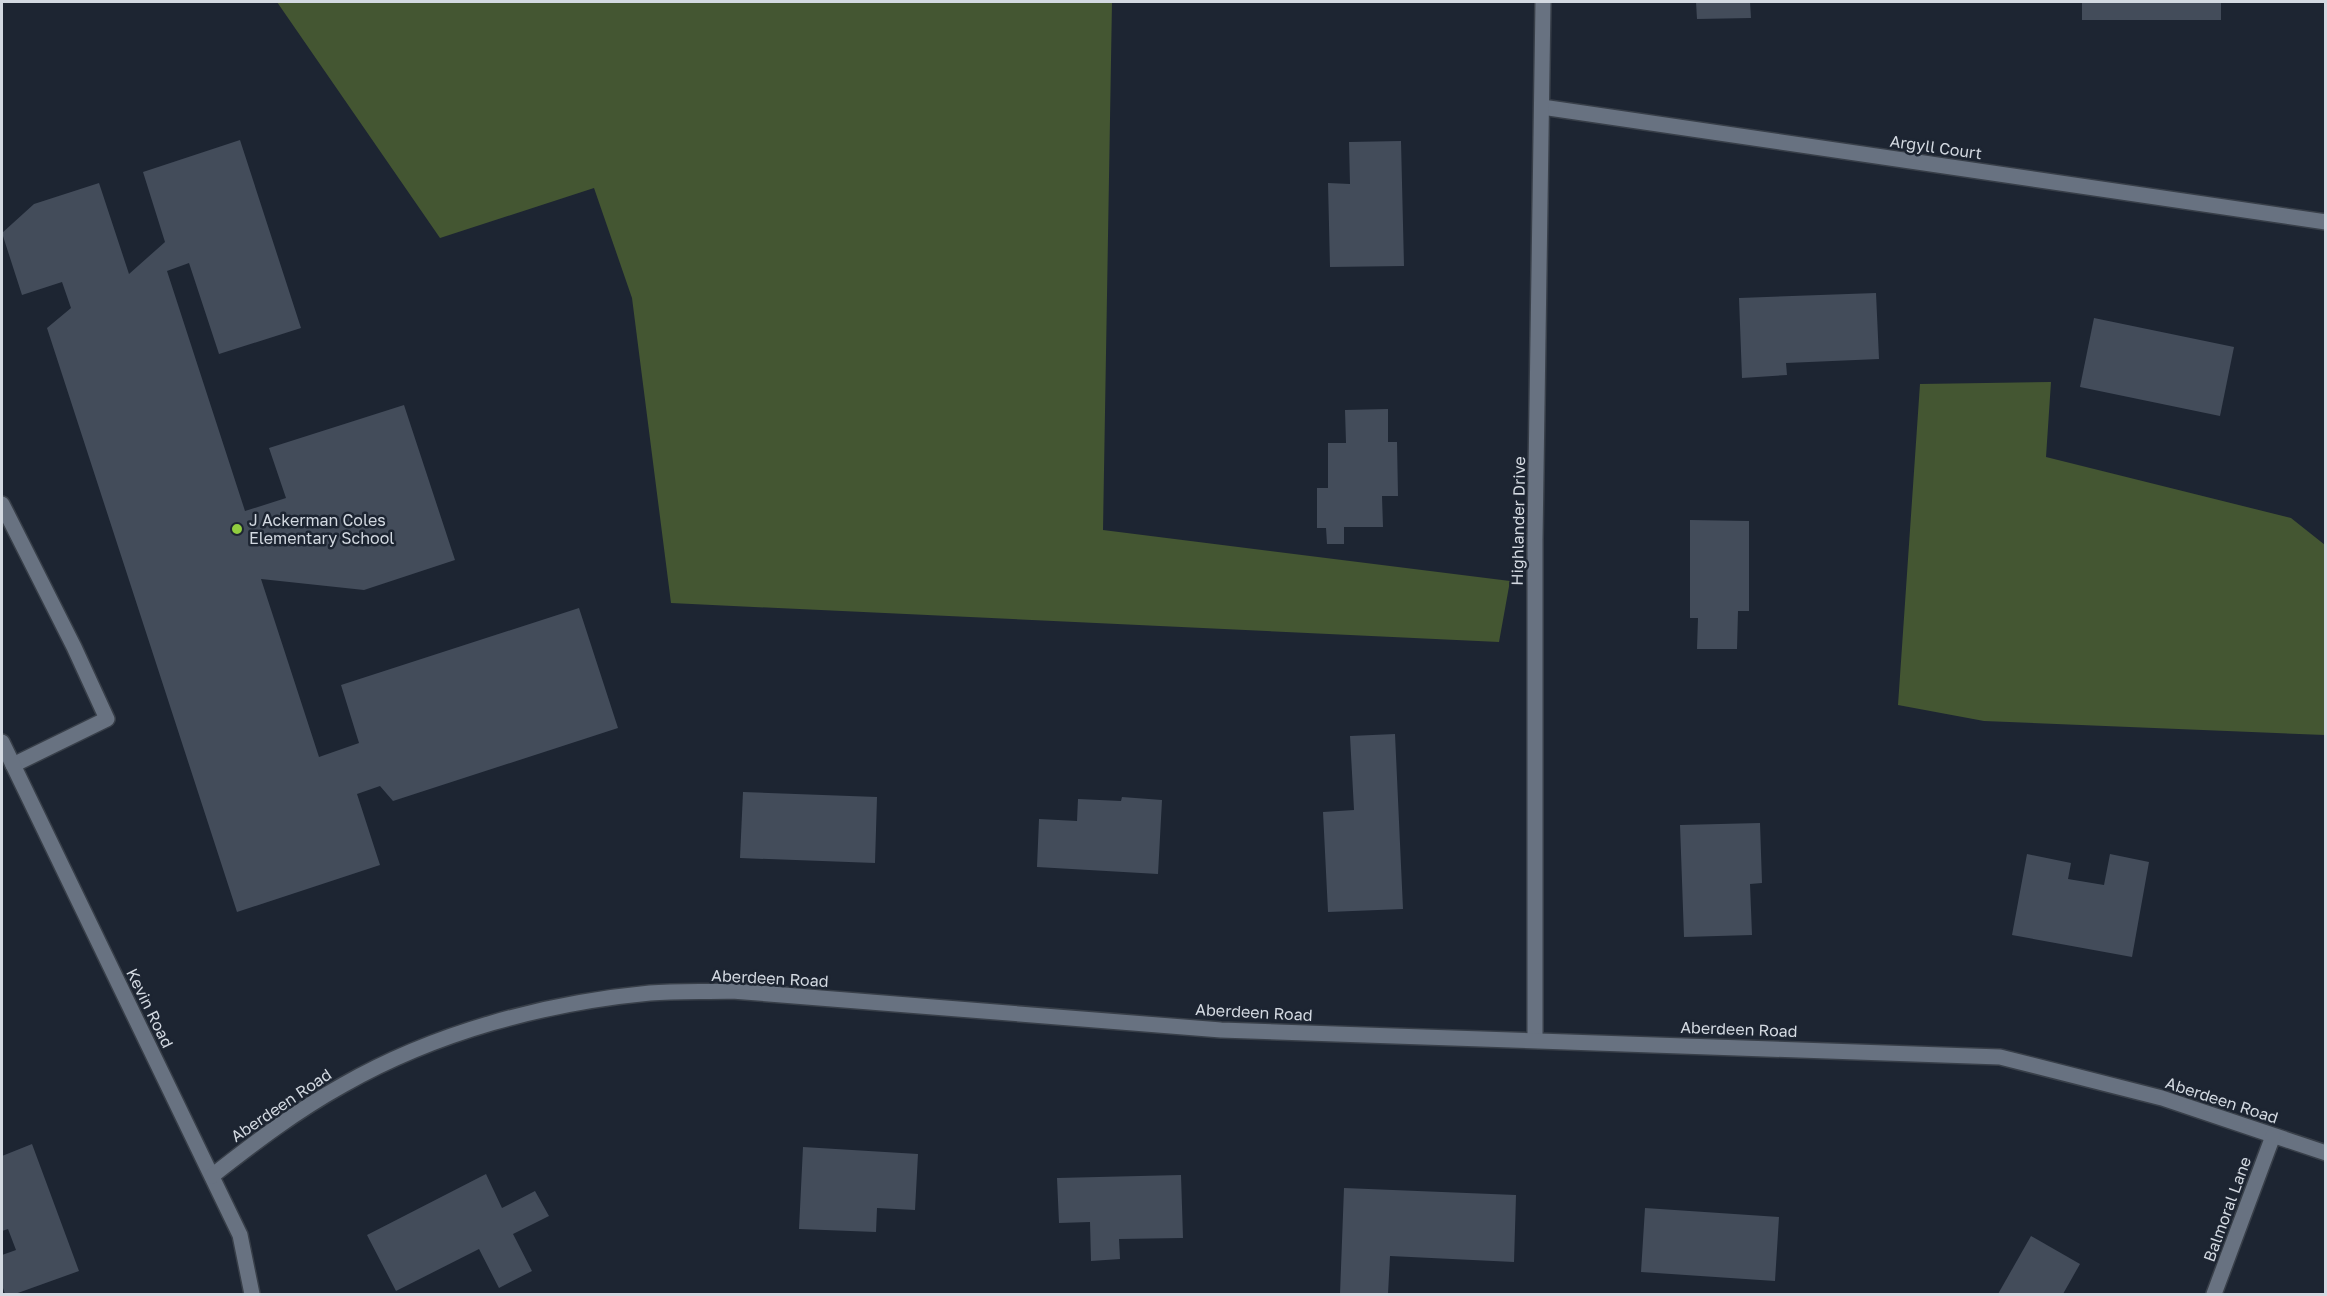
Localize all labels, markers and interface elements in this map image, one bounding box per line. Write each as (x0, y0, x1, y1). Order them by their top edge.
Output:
street label: Argyll Court (1889, 131, 1983, 163)
street label: Highlander Drive (1507, 456, 1529, 586)
place label: J Ackerman Coles Elementary School (249, 510, 394, 548)
marker: J Ackerman Coles Elementary School (230, 522, 244, 536)
street label: Kevin Road (122, 965, 178, 1051)
street label: Aberdeen Road (711, 965, 829, 991)
street label: Aberdeen Road (1195, 999, 1313, 1025)
street label: Aberdeen Road (1680, 1017, 1798, 1041)
street label: Aberdeen Road (227, 1064, 335, 1146)
street label: Aberdeen Road (2163, 1072, 2281, 1128)
street label: Balmoral Lane (2199, 1154, 2255, 1264)

